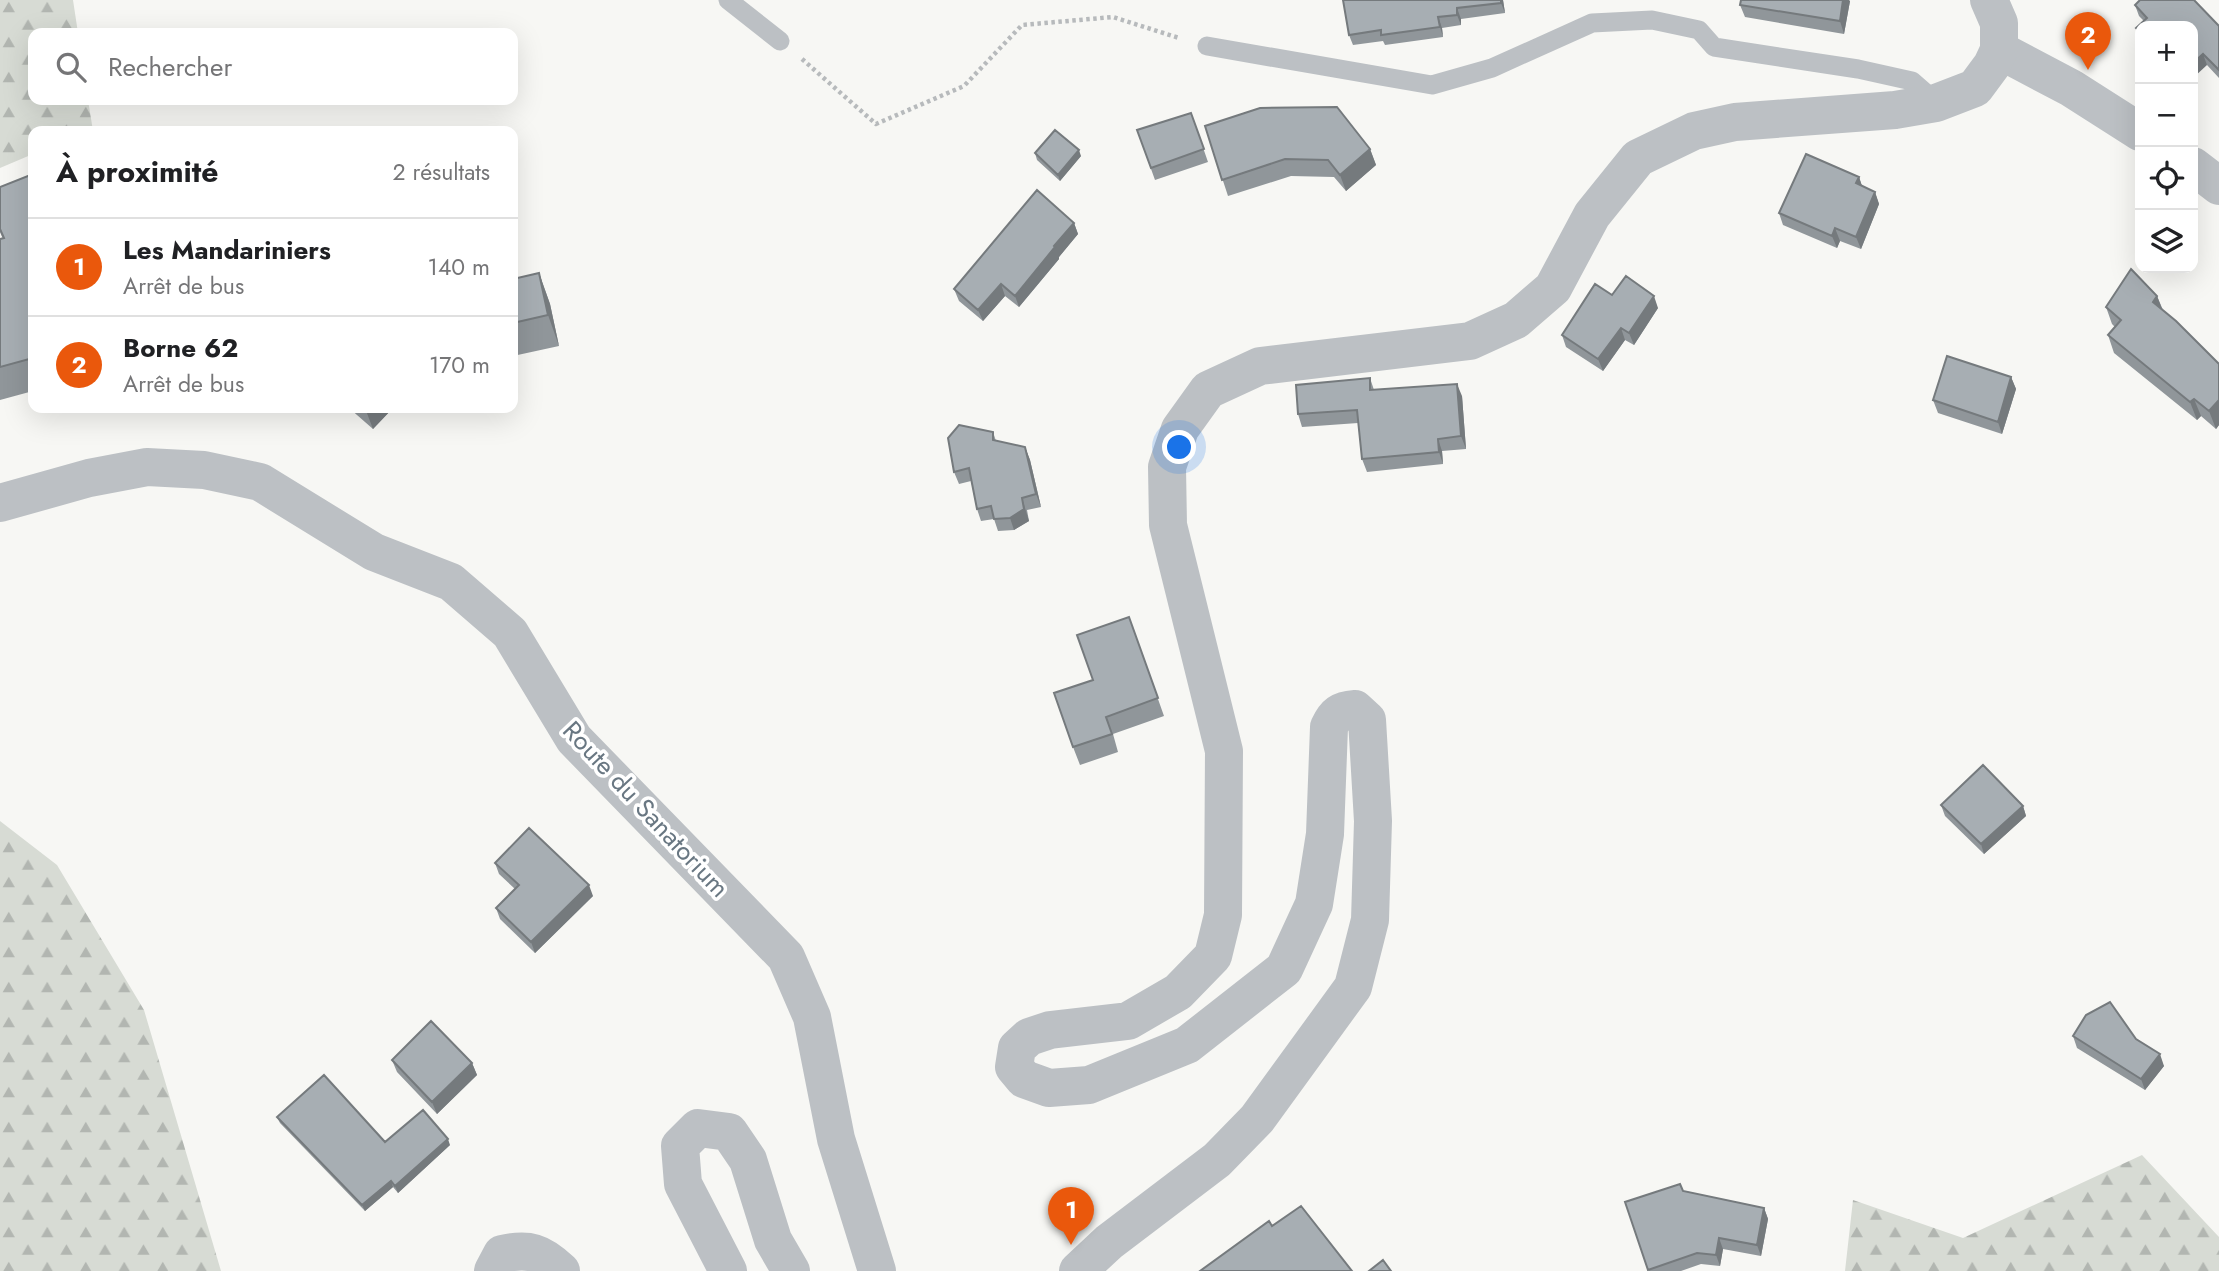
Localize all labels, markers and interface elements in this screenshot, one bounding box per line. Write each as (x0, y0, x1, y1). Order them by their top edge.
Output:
pin: 2 (2065, 12, 2111, 70)
map controls (2135, 21, 2198, 273)
button: + (2135, 21, 2198, 84)
search box (28, 28, 518, 105)
icon: search (52, 48, 90, 86)
text: Rechercher (108, 48, 232, 86)
button: − (2135, 84, 2198, 147)
button: locate (2135, 147, 2198, 210)
text: À proximité (56, 150, 219, 193)
text: 2 résultats (393, 155, 490, 189)
button: layers (2135, 210, 2198, 273)
text: Les Mandariniers (123, 231, 331, 269)
text: 1 (73, 250, 85, 284)
text: 140 m (428, 250, 490, 284)
text: Arrêt de bus (123, 269, 244, 303)
text: Borne 62 (123, 329, 238, 367)
text: 2 (71, 348, 87, 382)
text: 170 m (429, 348, 490, 382)
text: Arrêt de bus (123, 367, 244, 401)
your location (1162, 430, 1196, 464)
street label: Route du Sanatorium (554, 712, 738, 906)
pin: 1 (1048, 1187, 1094, 1245)

